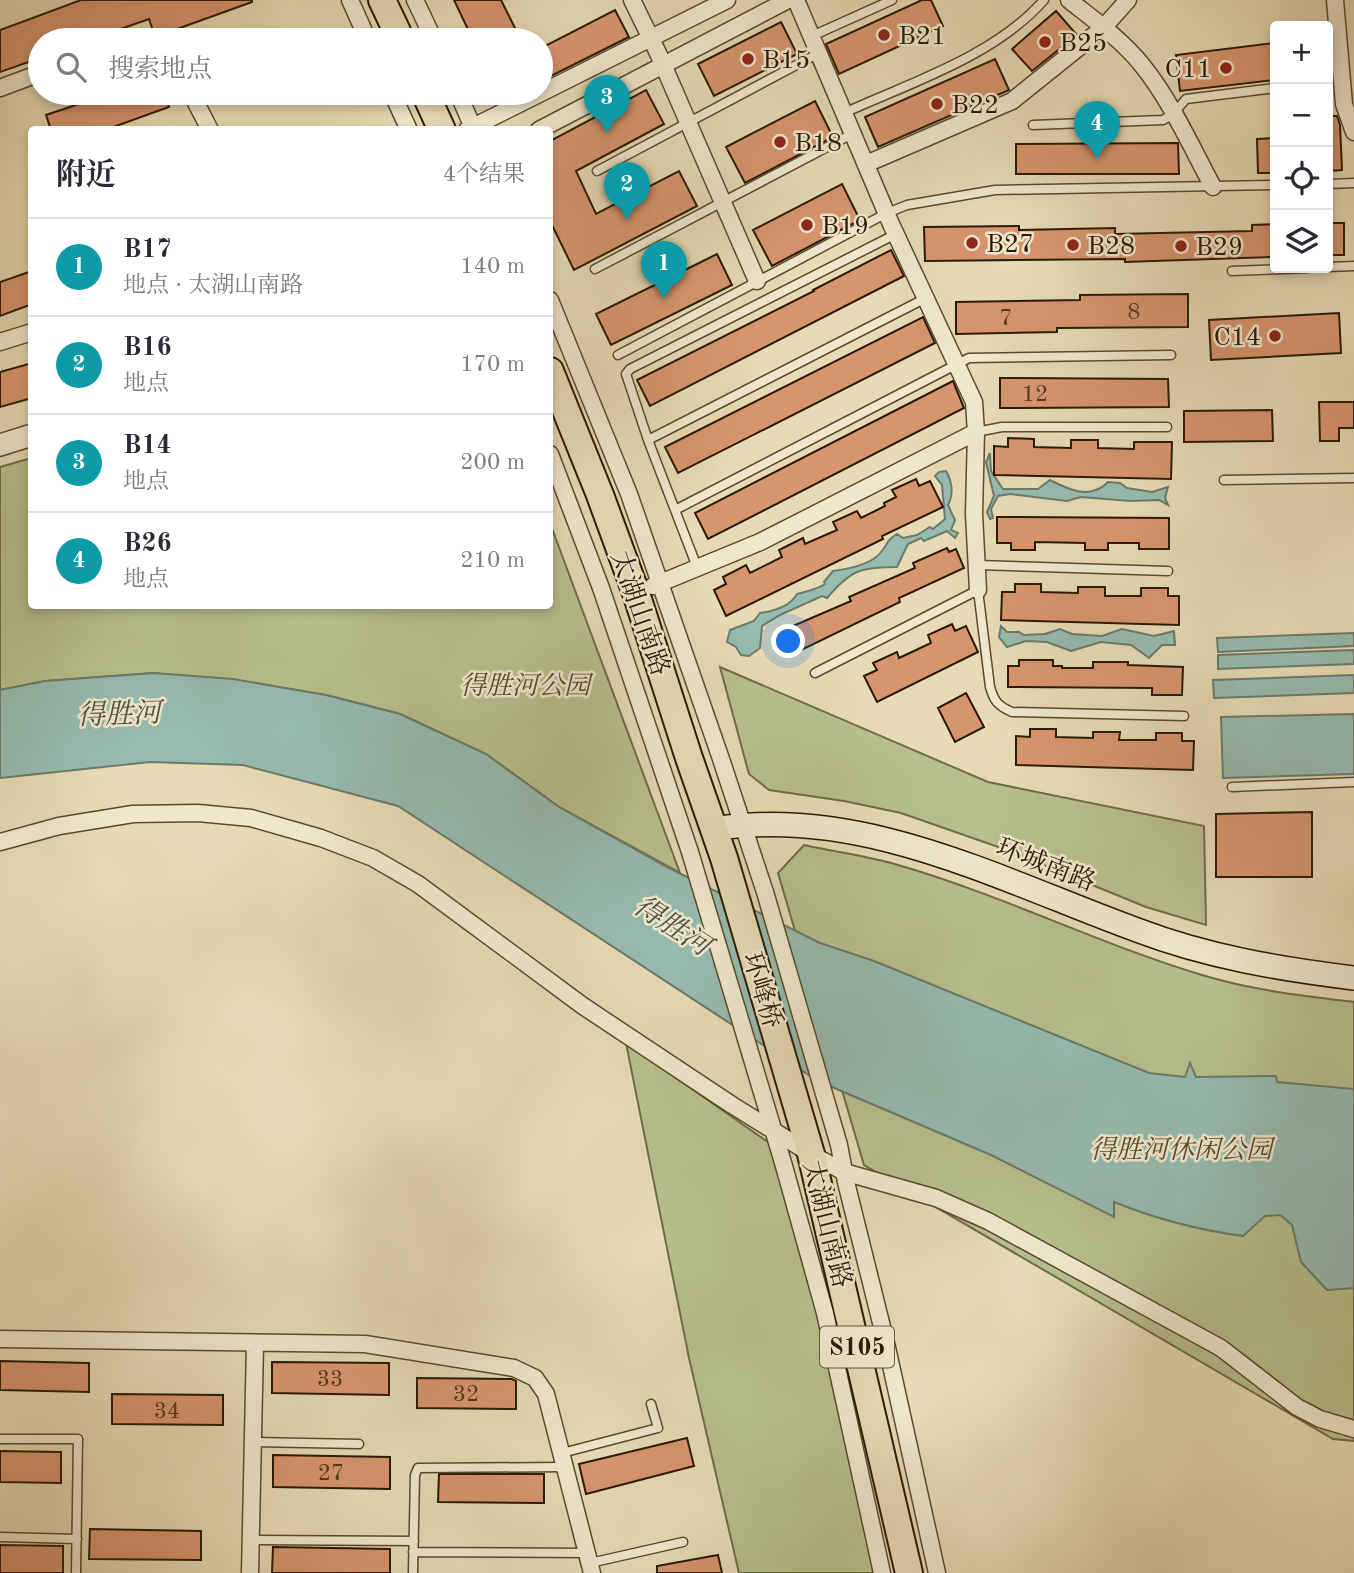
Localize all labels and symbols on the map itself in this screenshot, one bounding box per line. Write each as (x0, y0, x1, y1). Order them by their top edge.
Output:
place label: B21 (898, 24, 946, 50)
marker: B21 (876, 27, 892, 43)
place label: B25 (1059, 31, 1107, 57)
marker: B25 (1037, 34, 1053, 50)
place label: B15 (762, 48, 810, 74)
marker: B15 (740, 51, 756, 67)
place label: C11 (1164, 57, 1212, 83)
marker: C11 (1218, 60, 1234, 76)
pin: 3 (584, 75, 630, 133)
place label: B22 (951, 93, 999, 119)
marker: B22 (929, 96, 945, 112)
pin: 4 (1074, 101, 1120, 159)
place label: B18 (794, 131, 842, 157)
marker: B18 (772, 134, 788, 150)
pin: 2 (604, 162, 650, 220)
place label: B19 (821, 214, 869, 240)
marker: B19 (799, 217, 815, 233)
place label: B27 (986, 232, 1034, 258)
place label: B28 (1087, 234, 1135, 260)
marker: B27 (964, 235, 980, 251)
place label: B29 (1195, 235, 1243, 261)
marker: B28 (1065, 237, 1081, 253)
marker: B29 (1173, 238, 1189, 254)
pin: 1 (641, 241, 687, 299)
house number: 8 (1127, 301, 1141, 324)
house number: 7 (999, 307, 1013, 330)
place label: C14 (1213, 325, 1261, 351)
marker: C14 (1267, 328, 1283, 344)
house number: 12 (1022, 383, 1048, 406)
street label: 太湖山南路 (606, 547, 674, 679)
your location (771, 624, 805, 658)
park label: 得胜河公园 (460, 672, 594, 700)
water label: 得胜河 (77, 697, 167, 731)
street label: 环城南路 (992, 833, 1099, 897)
water label: 得胜河 (629, 890, 720, 965)
street label: 环峰桥 (737, 949, 787, 1032)
park label: 得胜河休闲公园 (1090, 1136, 1276, 1164)
street label: 太湖山南路 (798, 1158, 856, 1291)
road number: S105 (820, 1326, 894, 1367)
house number: 33 (317, 1368, 343, 1391)
house number: 32 (453, 1383, 479, 1406)
house number: 34 (154, 1400, 180, 1423)
house number: 27 (318, 1462, 344, 1485)

